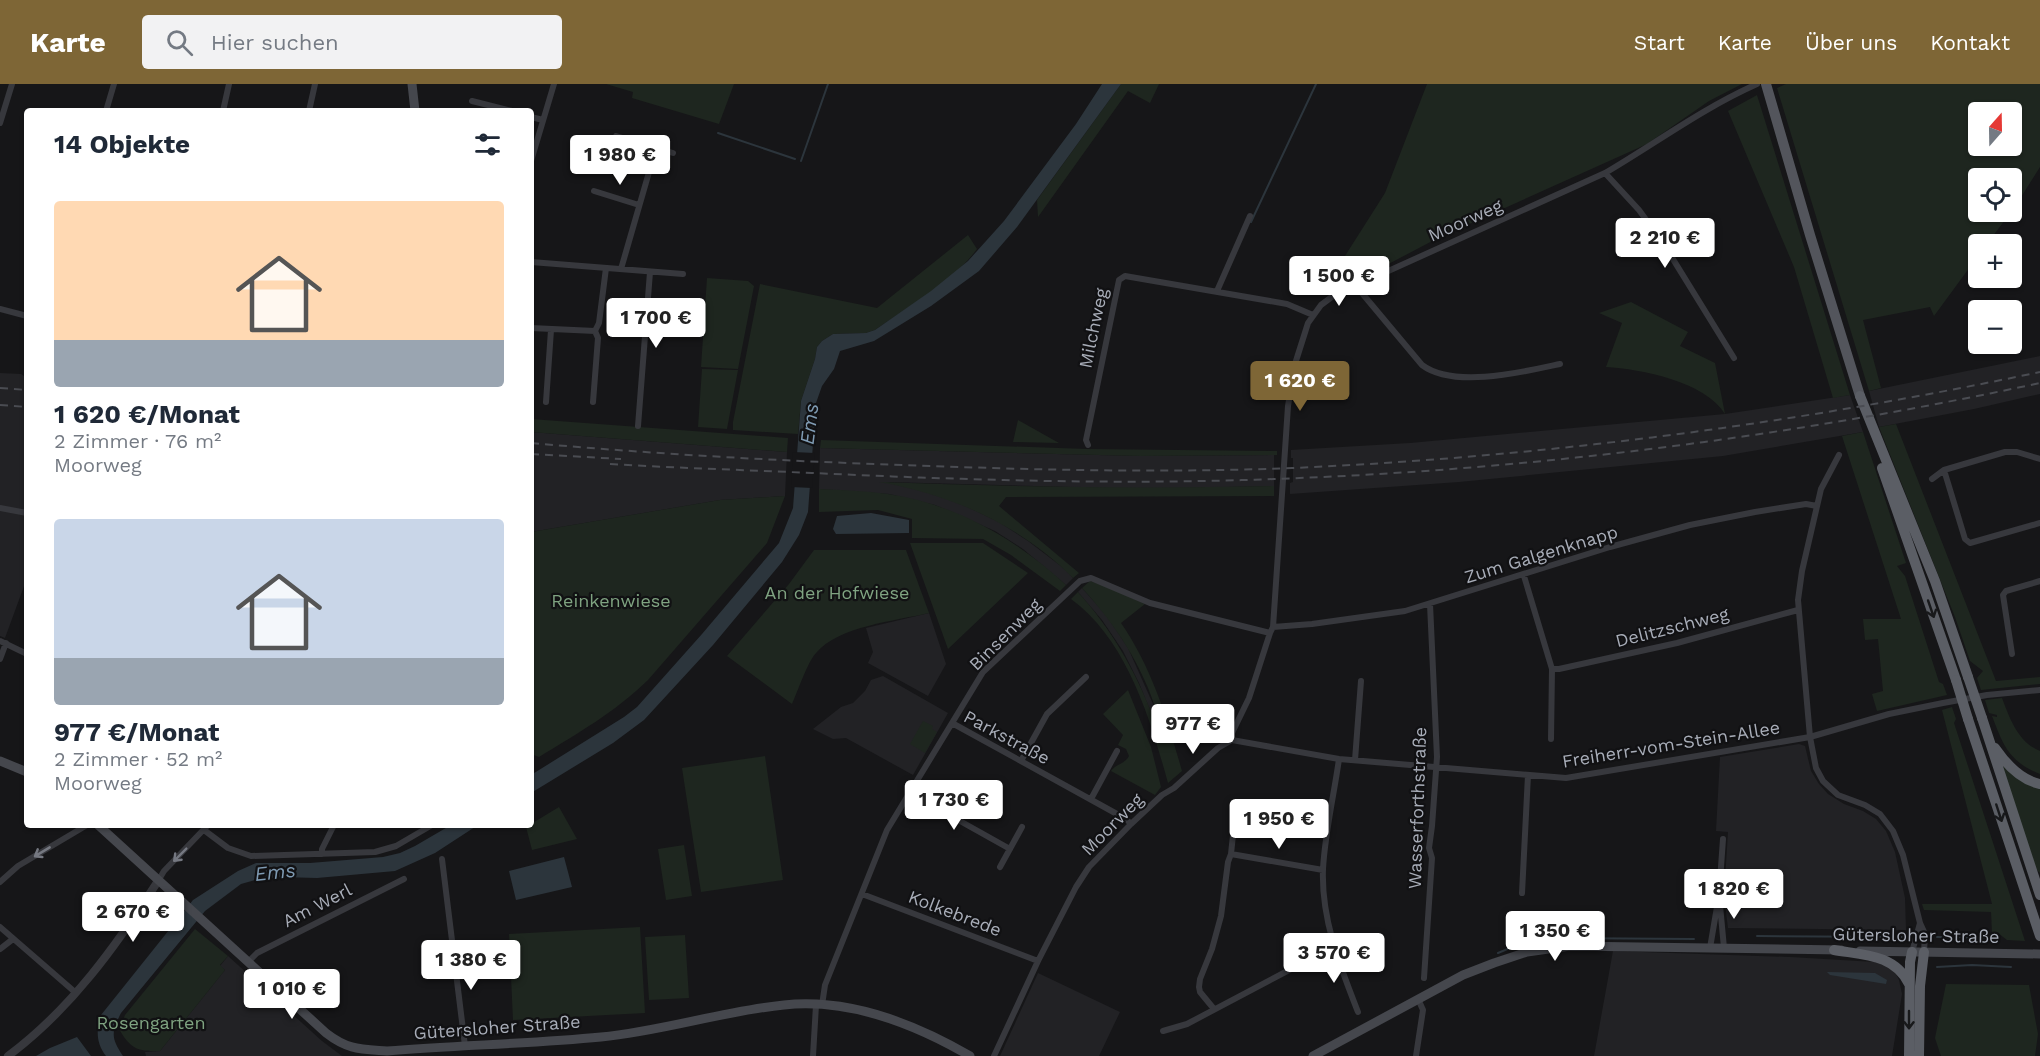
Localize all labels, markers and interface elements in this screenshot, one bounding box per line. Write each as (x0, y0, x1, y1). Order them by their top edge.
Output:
search box (142, 15, 562, 69)
text: Karte (30, 26, 106, 59)
icon: search (163, 26, 196, 59)
text: Hier suchen (211, 30, 339, 55)
text: Start (1634, 30, 1685, 55)
text: Karte (1718, 30, 1772, 55)
text: Über uns (1805, 30, 1897, 55)
text: Kontakt (1930, 30, 2010, 55)
north arrow (1968, 102, 2022, 156)
map controls (1968, 102, 2022, 354)
icon: filters (471, 128, 504, 161)
text: 14 Objekte (54, 129, 190, 159)
pin: 1 980 € (565, 135, 675, 186)
text: 1 980 € (584, 142, 656, 166)
button: locate (1968, 168, 2022, 222)
street label: Moorweg (1425, 194, 1506, 246)
pin: 2 210 € (1610, 218, 1720, 269)
text: 2 210 € (1630, 225, 1700, 249)
button: + (1968, 234, 2022, 288)
icon: home (225, 240, 333, 348)
pin: 1 500 € (1284, 256, 1394, 307)
text: 1 500 € (1303, 263, 1375, 287)
street label: Milchweg (1074, 286, 1112, 370)
pin: 1 700 € (601, 298, 711, 349)
button: − (1968, 300, 2022, 354)
text: 1 700 € (621, 305, 691, 329)
pin: 1 620 € (1245, 361, 1355, 412)
text: 1 620 € (1264, 368, 1336, 392)
text: 1 620 €/Monat (54, 399, 240, 429)
water label: Ems (795, 402, 823, 446)
text: 2 Zimmer · 76 m² (54, 429, 221, 453)
text: Moorweg (54, 453, 142, 477)
street label: Zum Galgenknapp (1462, 521, 1620, 587)
icon: home (225, 558, 333, 666)
park label: An der Hofwiese (765, 582, 909, 603)
park label: Reinkenwiese (551, 590, 671, 611)
street label: Binsenweg (965, 593, 1046, 674)
one-way arrow (1927, 599, 1938, 618)
street label: Delitzschweg (1613, 603, 1731, 651)
pin: 977 € (1151, 704, 1235, 755)
street label: Parkstraße (960, 706, 1054, 768)
text: 977 € (1165, 711, 1221, 735)
street label: Freiherr-vom-Stein-Allee (1561, 716, 1781, 772)
text: 977 €/Monat (54, 717, 219, 747)
street label: Wasserforthstraße (1404, 726, 1430, 890)
text: 2 Zimmer · 52 m² (54, 747, 222, 771)
text: Moorweg (54, 771, 142, 795)
pin: 1 730 € (899, 780, 1009, 831)
text: 1 730 € (919, 787, 989, 811)
street label: Moorweg (1077, 788, 1148, 859)
pin: 1 950 € (1224, 799, 1334, 850)
one-way arrow (1995, 803, 2006, 822)
text: 1 950 € (1244, 806, 1314, 830)
one-way arrow (34, 846, 51, 858)
one-way arrow (173, 847, 188, 862)
water label: Ems (253, 858, 297, 886)
pin: 1 820 € (1679, 869, 1789, 920)
text: 1 820 € (1698, 876, 1770, 900)
street label: Am Werl (279, 878, 355, 931)
street label: Kolkebrede (905, 886, 1005, 940)
pin: 2 670 € (78, 892, 188, 943)
text: 2 670 € (96, 899, 170, 923)
pin: 1 350 € (1500, 911, 1610, 962)
text: 1 350 € (1520, 918, 1590, 942)
street label: Gütersloher Straße (1832, 923, 2000, 947)
pin: 3 570 € (1279, 933, 1389, 984)
pin: 1 380 € (416, 940, 526, 991)
text: 3 570 € (1298, 940, 1370, 964)
text: 1 380 € (435, 947, 507, 971)
pin: 1 010 € (237, 969, 347, 1020)
text: 1 010 € (258, 976, 326, 1000)
one-way arrow (1903, 1010, 1915, 1030)
street label: Gütersloher Straße (413, 1011, 581, 1043)
park label: Rosengarten (96, 1012, 206, 1033)

